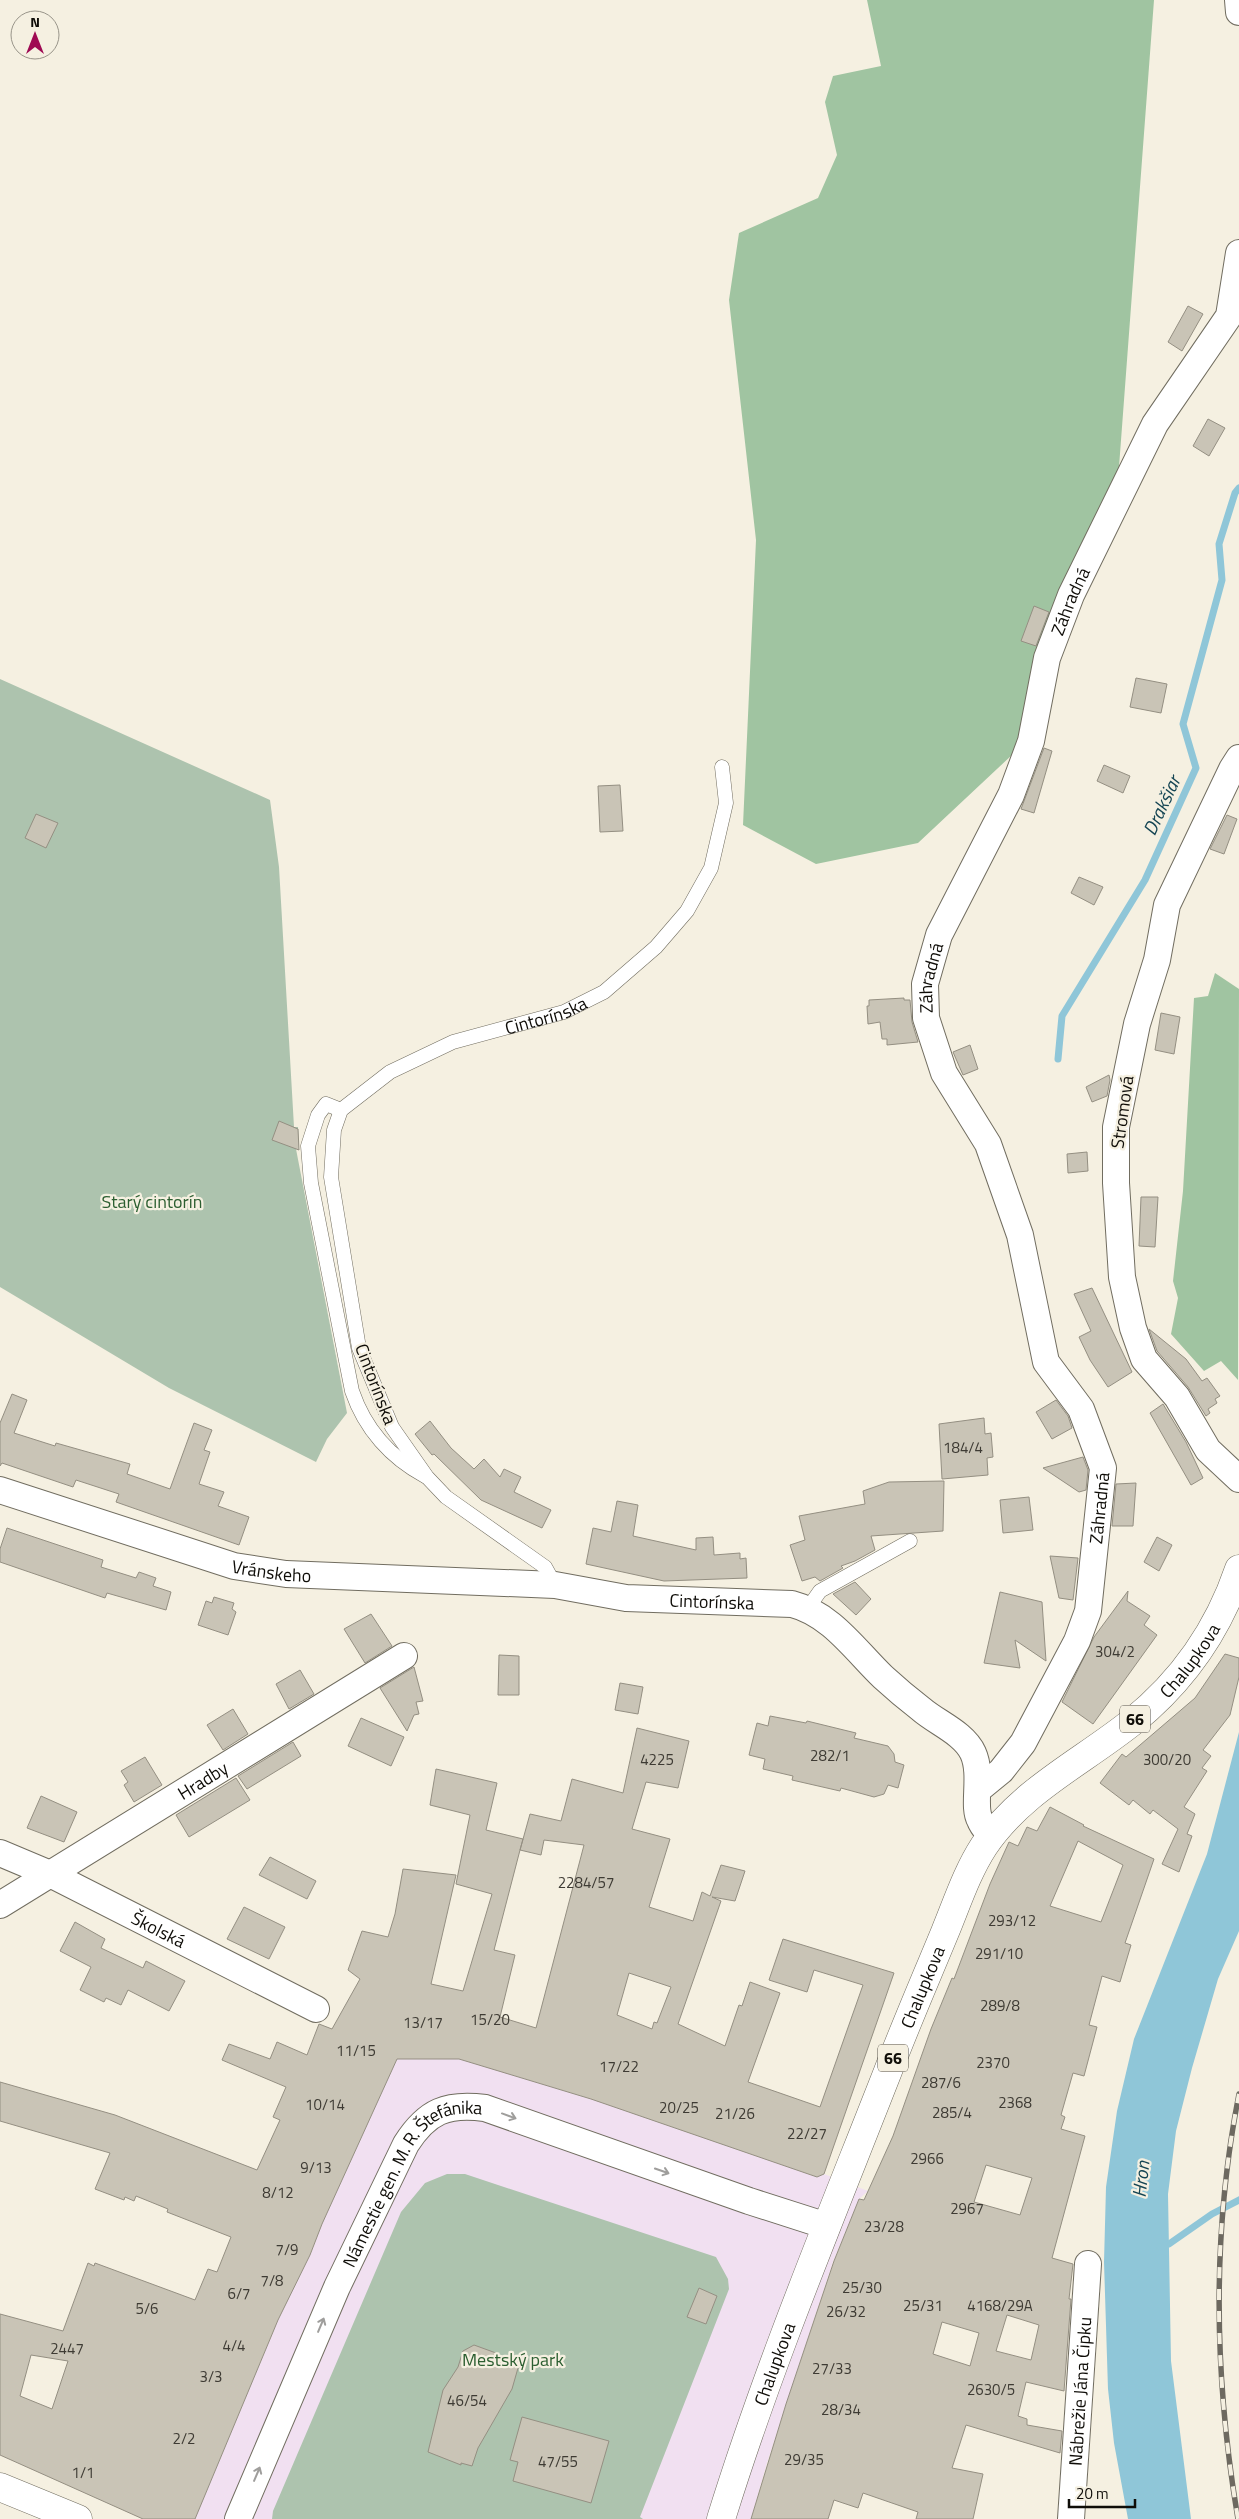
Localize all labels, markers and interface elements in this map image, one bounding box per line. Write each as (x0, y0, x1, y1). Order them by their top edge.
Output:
north arrow (10, 10, 60, 60)
text: N (30, 11, 40, 32)
street label: Záhradná (1043, 562, 1096, 639)
water label: Drakšiar (1135, 769, 1188, 840)
street label: Záhradná (912, 939, 950, 1014)
street label: Cintorínska (502, 989, 592, 1041)
street label: Stromová (1104, 1074, 1140, 1150)
park label: Starý cintorín (102, 1188, 202, 1215)
street label: Cintorínska (348, 1339, 404, 1429)
house number: 184/4 (943, 1436, 983, 1459)
street label: Záhradná (1082, 1471, 1116, 1545)
street label: Vránskeho (230, 1552, 312, 1589)
street label: Cintorínska (669, 1586, 755, 1616)
street label: Chalupkova (1153, 1618, 1226, 1704)
house number: 304/2 (1095, 1640, 1135, 1663)
road number: 66 (1120, 1706, 1150, 1732)
house number: 282/1 (810, 1744, 850, 1767)
house number: 4225 (640, 1748, 674, 1771)
house number: 300/20 (1143, 1748, 1191, 1771)
street label: Hradby (172, 1754, 233, 1806)
house number: 2284/57 (558, 1871, 614, 1894)
street label: Školská (127, 1904, 190, 1954)
house number: 293/12 (988, 1909, 1036, 1932)
street label: Chalupkova (893, 1941, 951, 2032)
house number: 291/10 (975, 1942, 1023, 1965)
house number: 289/8 (980, 1994, 1020, 2017)
house number: 15/20 (470, 2008, 510, 2031)
house number: 13/17 (403, 2011, 443, 2034)
house number: 11/15 (336, 2039, 376, 2062)
road number: 66 (878, 2045, 908, 2072)
house number: 2370 (976, 2051, 1010, 2074)
house number: 17/22 (599, 2055, 639, 2078)
house number: 287/6 (921, 2071, 961, 2094)
house number: 2368 (998, 2091, 1032, 2114)
house number: 10/14 (305, 2093, 345, 2116)
street label: Námestie gen. M. R. Štefánika (335, 2093, 484, 2272)
house number: 20/25 (659, 2096, 699, 2119)
house number: 285/4 (932, 2101, 972, 2124)
house number: 21/26 (715, 2102, 755, 2125)
one-way arrow (501, 2112, 516, 2121)
house number: 22/27 (787, 2122, 827, 2145)
house number: 2966 (910, 2147, 944, 2170)
house number: 9/13 (300, 2156, 332, 2179)
water label: Hron (1124, 2159, 1156, 2199)
one-way arrow (654, 2167, 669, 2176)
house number: 8/12 (262, 2181, 294, 2204)
house number: 2967 (950, 2197, 984, 2220)
house number: 23/28 (864, 2215, 904, 2238)
house number: 7/9 (276, 2238, 298, 2261)
house number: 7/8 (261, 2269, 283, 2292)
house number: 25/30 (842, 2276, 882, 2299)
house number: 6/7 (228, 2282, 250, 2305)
house number: 25/31 (903, 2294, 943, 2317)
house number: 4168/29A (967, 2294, 1033, 2317)
house number: 5/6 (136, 2297, 158, 2320)
house number: 26/32 (826, 2300, 866, 2323)
street label: Nábrežie Jána Čipku (1061, 2316, 1098, 2467)
one-way arrow (317, 2318, 326, 2333)
street label: Chalupkova (746, 2318, 802, 2409)
house number: 4/4 (223, 2334, 245, 2357)
house number: 2447 (50, 2337, 84, 2360)
park label: Mestský park (462, 2346, 564, 2373)
house number: 27/33 (812, 2357, 852, 2380)
house number: 3/3 (200, 2365, 222, 2388)
house number: 2630/5 (967, 2378, 1015, 2401)
house number: 46/54 (447, 2389, 487, 2412)
house number: 28/34 (821, 2398, 861, 2421)
house number: 2/2 (173, 2427, 195, 2450)
house number: 29/35 (784, 2448, 824, 2471)
house number: 47/55 (538, 2450, 578, 2473)
house number: 1/1 (72, 2461, 94, 2484)
one-way arrow (253, 2467, 263, 2482)
scale bar (1069, 2476, 1135, 2508)
text: 20 m (1076, 2482, 1109, 2505)

